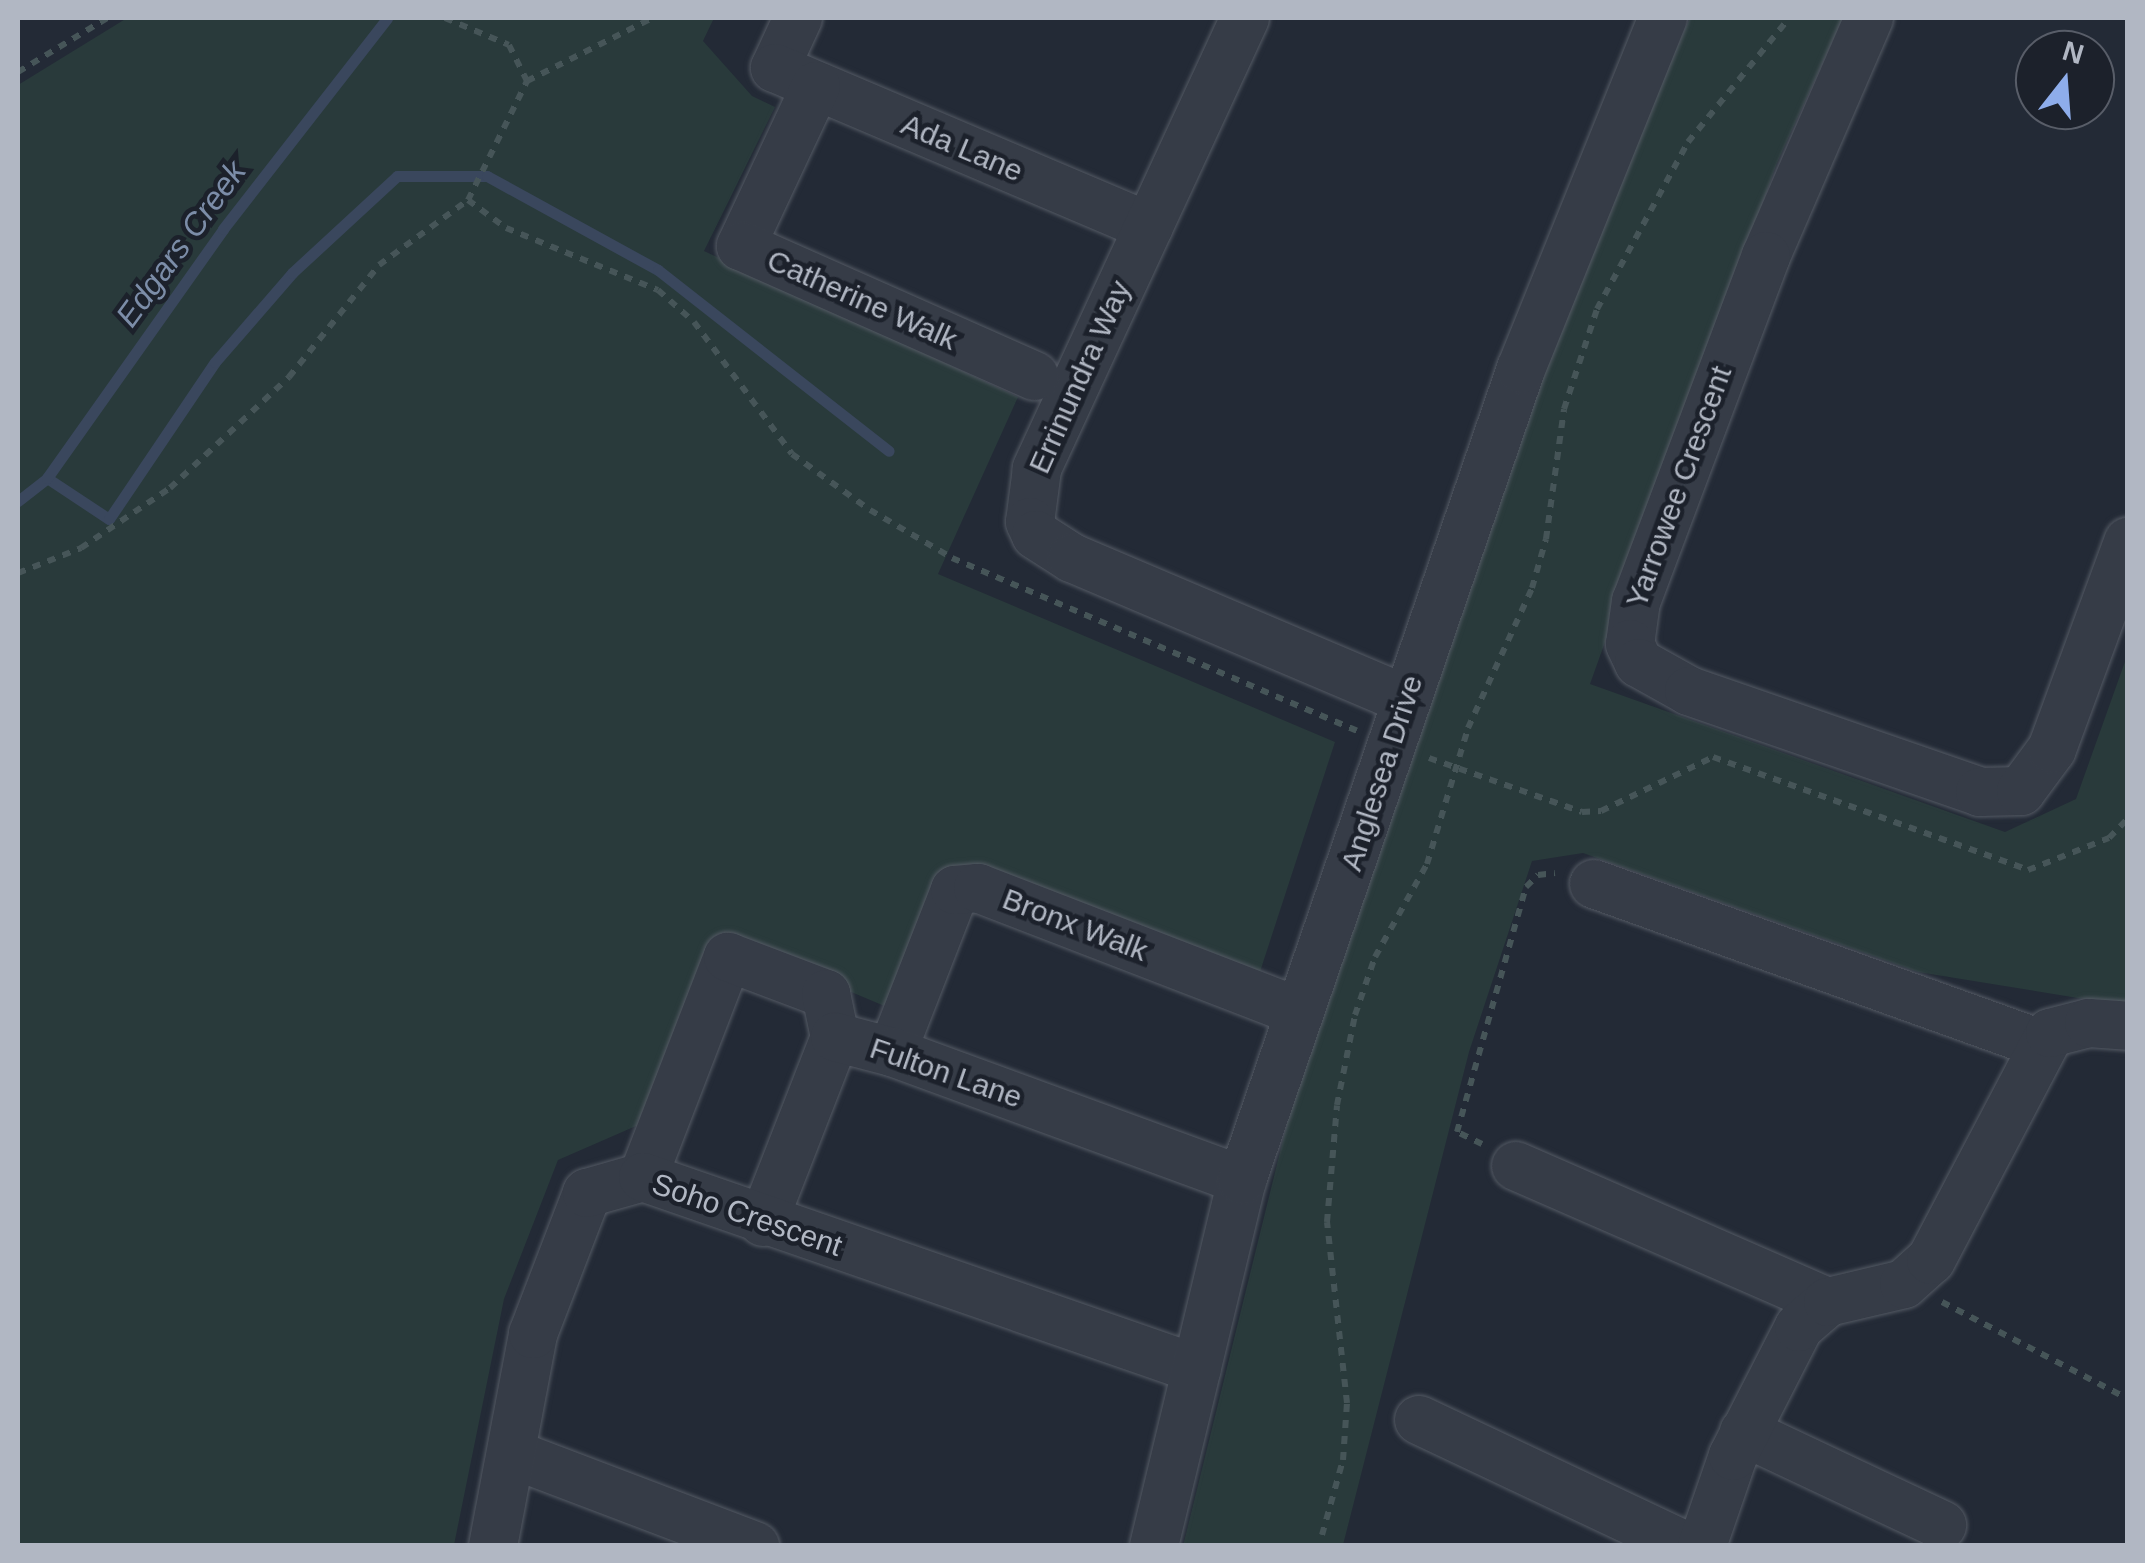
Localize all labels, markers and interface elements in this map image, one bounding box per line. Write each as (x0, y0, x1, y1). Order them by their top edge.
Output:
north arrow (2015, 30, 2115, 130)
text: N (2059, 35, 2088, 71)
street label: Ada Lane (896, 106, 1028, 190)
water label: Edgars Creek (108, 154, 254, 334)
street label: Catherine Walk (762, 242, 962, 358)
street label: Errinundra Way (1021, 275, 1139, 479)
street label: Yarrowee Crescent (1619, 361, 1739, 613)
street label: Anglesea Drive (1333, 671, 1431, 875)
street label: Bronx Walk (997, 881, 1153, 969)
street label: Fulton Lane (865, 1030, 1027, 1116)
street label: Soho Crescent (647, 1166, 847, 1264)

